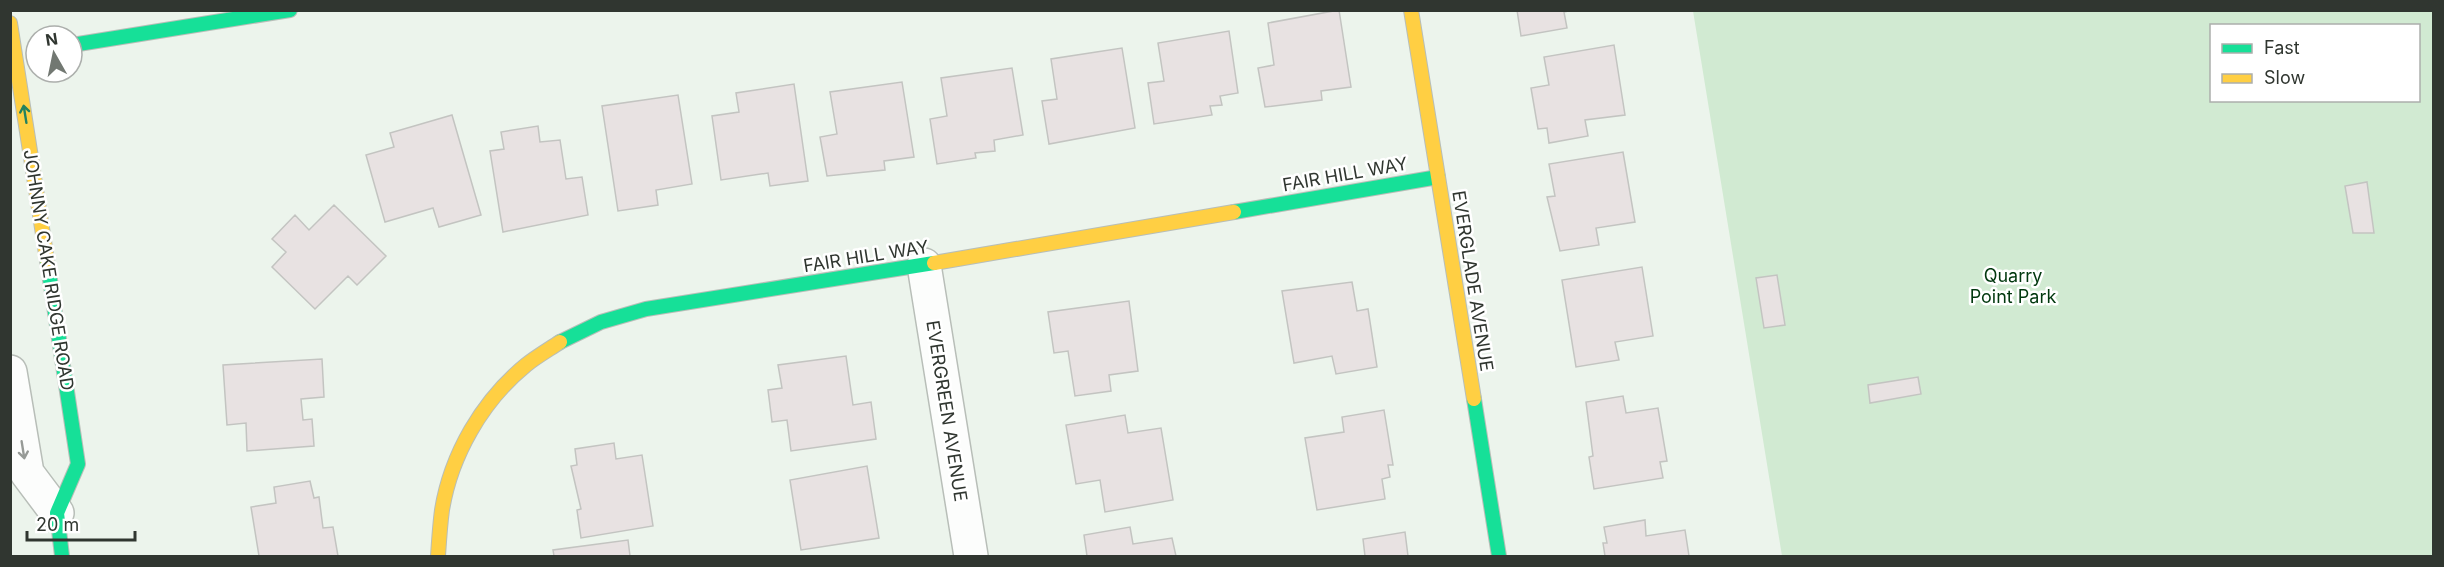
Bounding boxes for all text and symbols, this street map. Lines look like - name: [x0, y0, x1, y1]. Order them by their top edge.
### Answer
- north arrow: [24, 24, 84, 84]
- legend: [2210, 24, 2420, 102]
- text: N: [44, 28, 59, 50]
- text: Fast: [2264, 37, 2300, 58]
- text: Slow: [2264, 67, 2305, 88]
- one-way arrow: [19, 105, 30, 124]
- street label: JOHNNY CAKE RIDGE ROAD: [20, 148, 78, 392]
- street label: FAIR HILL WAY: [1281, 153, 1409, 195]
- street label: EVERGLADE AVENUE: [1448, 189, 1498, 373]
- street label: FAIR HILL WAY: [802, 236, 930, 276]
- park label: Quarry Point Park: [1970, 265, 2056, 307]
- street label: EVERGREEN AVENUE: [922, 319, 972, 503]
- one-way arrow: [18, 440, 29, 460]
- scale bar: [27, 504, 135, 542]
- text: 20 m: [36, 514, 79, 535]

